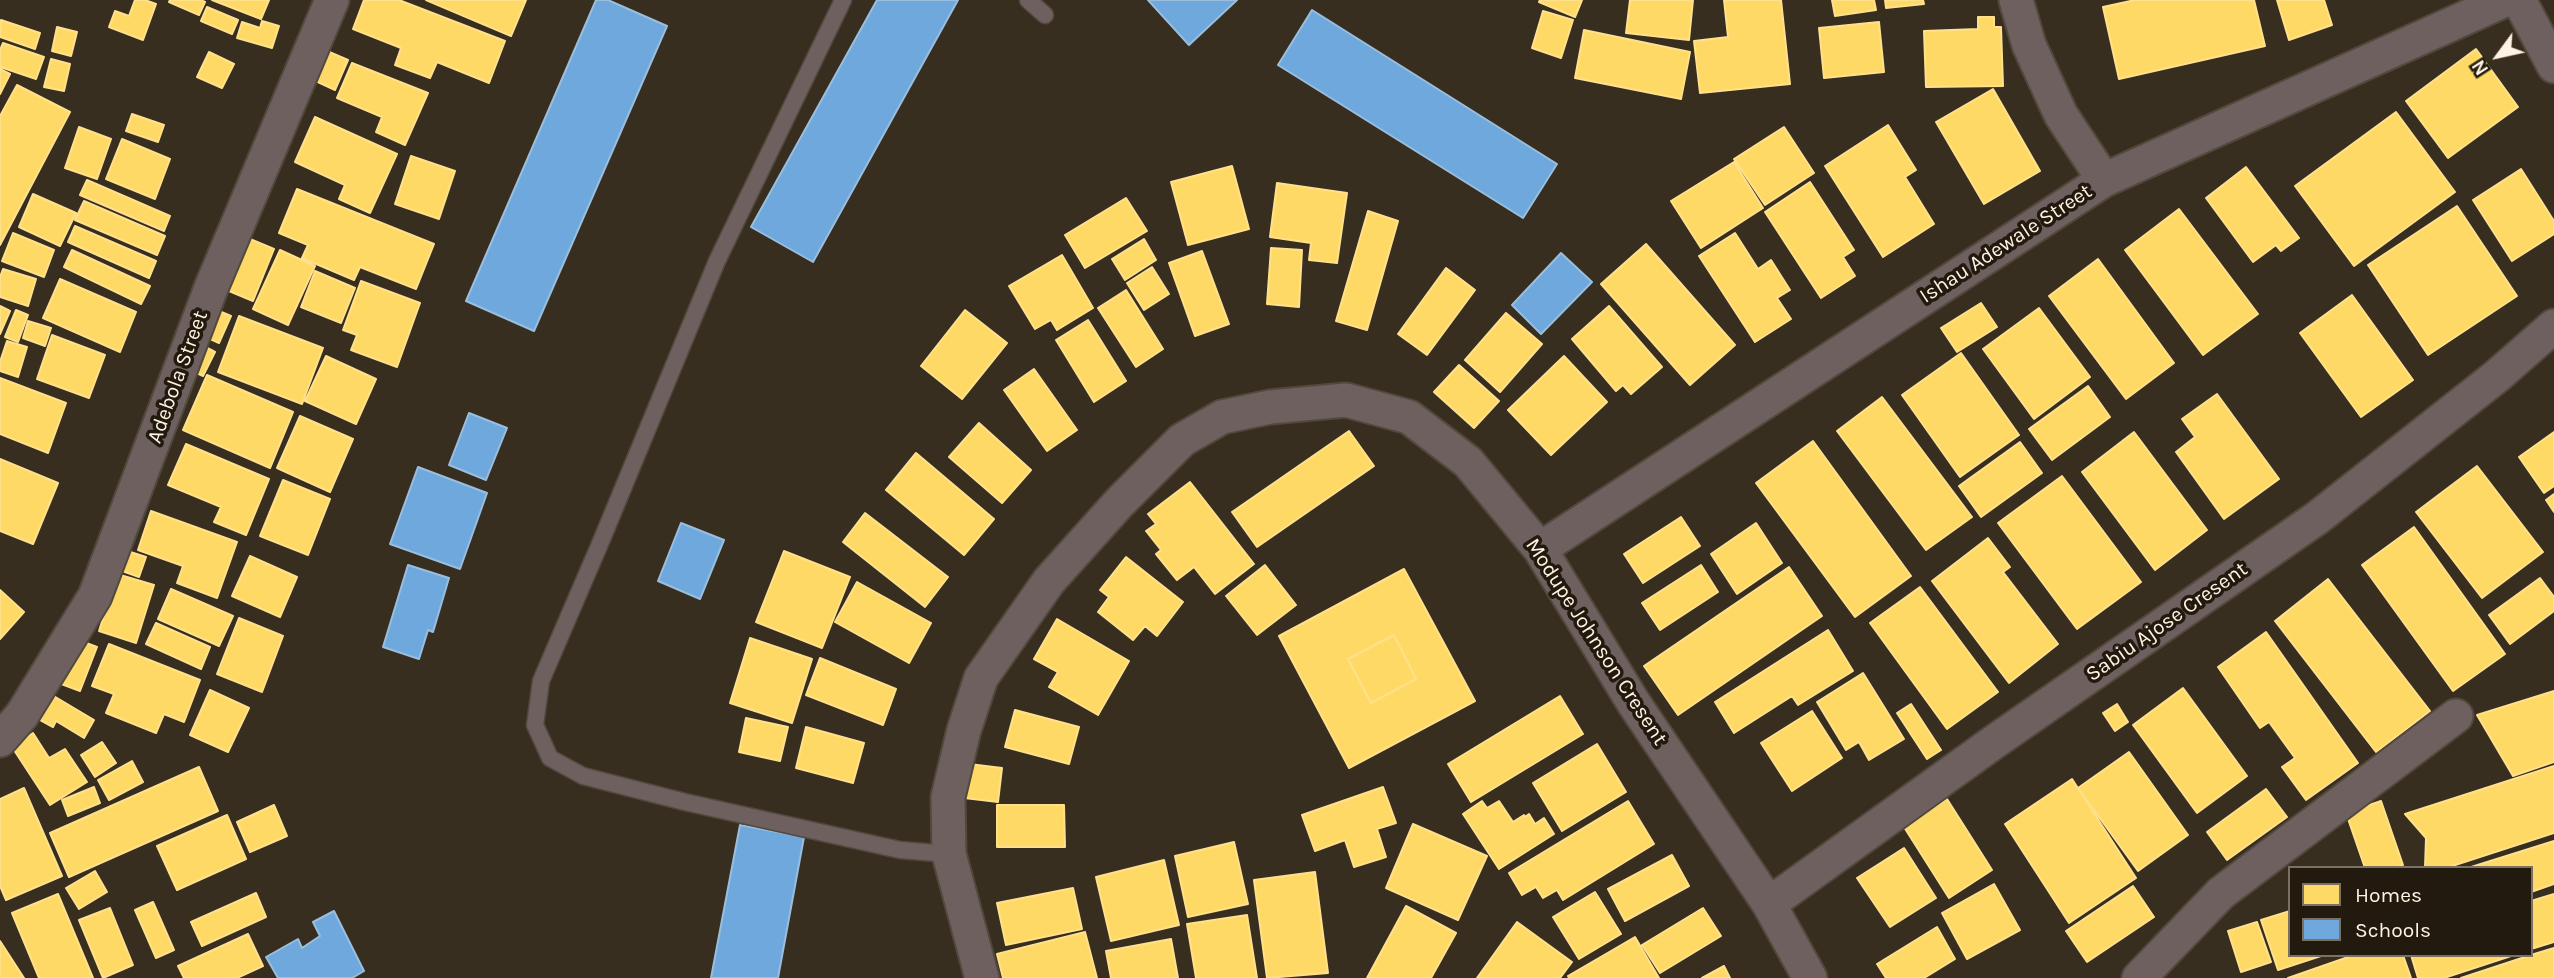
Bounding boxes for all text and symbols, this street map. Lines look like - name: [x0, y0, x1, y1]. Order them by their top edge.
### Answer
- north arrow: [2463, 21, 2533, 91]
- text: N: [2467, 56, 2493, 79]
- street label: Ishau Adewale Street: [1915, 179, 2097, 309]
- street label: Adebola Street: [142, 307, 214, 447]
- street label: Modupe Johnson Cresent: [1520, 534, 1672, 750]
- street label: Sabiu Ajose Cresent: [2081, 557, 2253, 687]
- legend: [2288, 866, 2533, 957]
- text: Homes: [2355, 883, 2422, 907]
- text: Schools: [2355, 918, 2431, 942]

